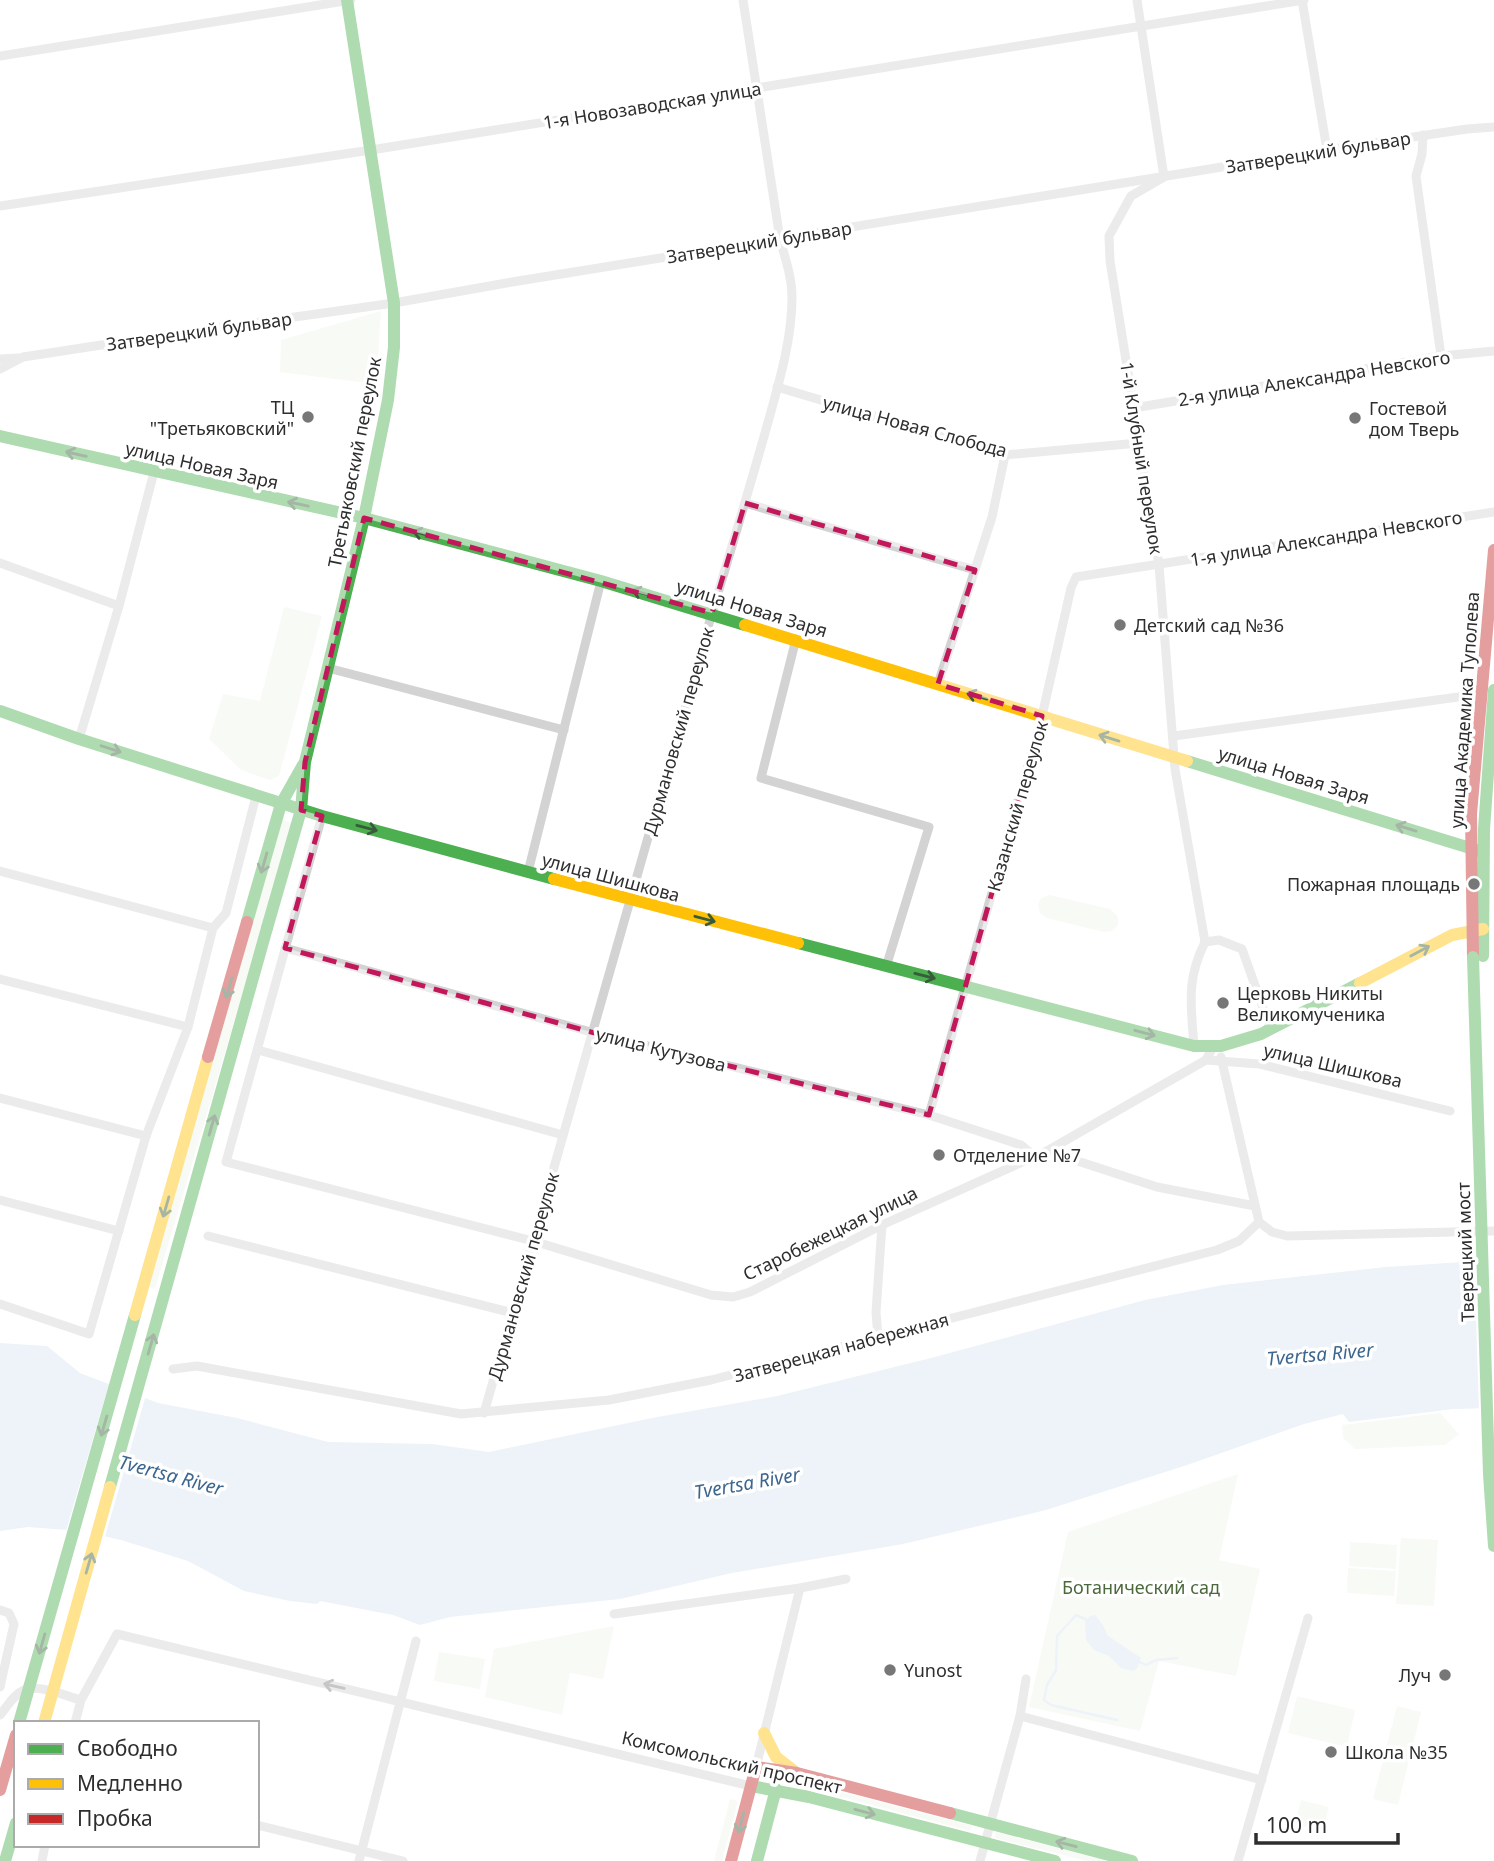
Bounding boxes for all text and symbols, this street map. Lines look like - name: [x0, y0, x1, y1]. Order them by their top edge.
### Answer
- street label: 1-я Новозаводская улица: [541, 76, 763, 134]
- street label: Затверецкий бульвар: [1224, 126, 1412, 178]
- street label: Затверецкий бульвар: [665, 216, 853, 268]
- street label: Затверецкий бульвар: [105, 306, 293, 356]
- street label: 2-я улица Александра Невского: [1176, 345, 1452, 411]
- street label: Третьяковский переулок: [322, 354, 386, 569]
- street label: 1-й Клубный переулок: [1115, 360, 1169, 556]
- street label: улица Новая Слобода: [820, 390, 1010, 462]
- place label: ТЦ "Третьяковский": [150, 395, 295, 440]
- place label: Гостевой дом Тверь: [1369, 396, 1459, 441]
- marker: ТЦ "Третьяковский": [300, 409, 316, 425]
- marker: Гостевой дом Тверь: [1347, 410, 1363, 426]
- street label: улица Новая Заря: [123, 436, 281, 494]
- one-way arrow: [65, 446, 88, 460]
- one-way arrow: [287, 496, 310, 510]
- street label: 1-я улица Александра Невского: [1188, 505, 1464, 571]
- one-way arrow: [412, 527, 434, 540]
- street label: улица Новая Заря: [674, 574, 830, 642]
- one-way arrow: [632, 585, 654, 598]
- street label: улица Академика Туполева: [1444, 591, 1484, 829]
- place label: Детский сад №36: [1134, 613, 1284, 637]
- marker: Детский сад №36: [1112, 617, 1128, 633]
- street label: Дурмановский переулок: [637, 624, 719, 838]
- one-way arrow: [966, 689, 988, 701]
- street label: Казанский переулок: [981, 717, 1053, 894]
- one-way arrow: [1099, 730, 1121, 743]
- street label: улица Новая Заря: [1216, 741, 1372, 809]
- one-way arrow: [100, 744, 122, 757]
- one-way arrow: [1396, 821, 1418, 834]
- one-way arrow: [356, 823, 378, 836]
- street label: улица Шишкова: [539, 847, 683, 907]
- one-way arrow: [257, 852, 270, 874]
- place label: Пожарная площадь: [1287, 872, 1460, 896]
- marker: Пожарная площадь: [1466, 876, 1482, 892]
- one-way arrow: [694, 914, 716, 927]
- one-way arrow: [1410, 944, 1430, 958]
- one-way arrow: [913, 970, 936, 983]
- one-way arrow: [221, 977, 234, 999]
- place label: Церковь Никиты Великомученика: [1237, 981, 1385, 1026]
- marker: Церковь Никиты Великомученика: [1215, 995, 1231, 1011]
- street label: улица Кутузова: [594, 1021, 728, 1077]
- one-way arrow: [1133, 1027, 1156, 1040]
- street label: улица Шишкова: [1261, 1037, 1405, 1093]
- one-way arrow: [206, 1114, 219, 1136]
- place label: Отделение №7: [953, 1143, 1081, 1167]
- marker: Отделение №7: [931, 1147, 947, 1163]
- street label: Дурмановский переулок: [482, 1169, 564, 1383]
- street label: Старобежецкая улица: [739, 1180, 921, 1286]
- street label: Тверецкий мост: [1451, 1181, 1479, 1322]
- one-way arrow: [159, 1196, 172, 1218]
- street label: Затверецкая набережная: [731, 1307, 951, 1387]
- one-way arrow: [145, 1333, 158, 1355]
- water label: Tvertsa River: [1266, 1336, 1376, 1372]
- one-way arrow: [97, 1414, 110, 1436]
- water label: Tvertsa River: [116, 1449, 227, 1502]
- water label: Tvertsa River: [692, 1461, 803, 1505]
- one-way arrow: [83, 1552, 96, 1574]
- park label: Ботанический сад: [1062, 1575, 1220, 1599]
- one-way arrow: [34, 1633, 47, 1655]
- place label: Yunost: [904, 1658, 962, 1682]
- marker: Yunost: [882, 1662, 898, 1678]
- place label: Луч: [1399, 1663, 1431, 1687]
- marker: Луч: [1437, 1667, 1453, 1683]
- one-way arrow: [323, 1679, 346, 1692]
- legend: [14, 1721, 259, 1847]
- street label: Комсомольский проспект: [620, 1725, 845, 1799]
- text: Свободно: [77, 1734, 178, 1762]
- place label: Школа №35: [1345, 1740, 1448, 1764]
- marker: Школа №35: [1323, 1744, 1339, 1760]
- text: Медленно: [77, 1769, 183, 1797]
- scale bar: [1256, 1801, 1398, 1845]
- text: Пробка: [77, 1804, 153, 1832]
- one-way arrow: [854, 1806, 876, 1819]
- text: 100 m: [1266, 1811, 1327, 1839]
- one-way arrow: [734, 1812, 747, 1834]
- one-way arrow: [1055, 1836, 1077, 1849]

